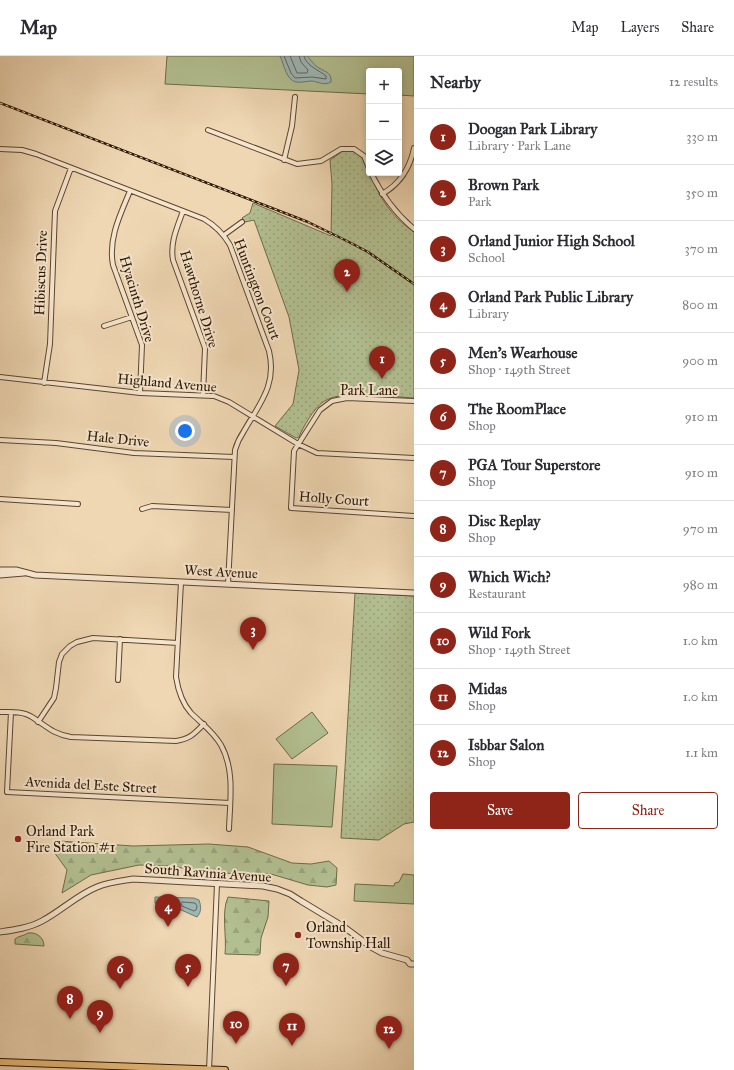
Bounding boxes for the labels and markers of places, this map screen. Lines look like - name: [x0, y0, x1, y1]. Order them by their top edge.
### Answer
- pin: 2: [334, 259, 360, 292]
- pin: 1: [369, 346, 395, 379]
- pin: 3: [240, 617, 266, 650]
- place label: Orland Park Fire Station #1: [26, 823, 116, 856]
- marker: Orland Park Fire Station #1: [13, 834, 23, 844]
- pin: 4: [155, 894, 181, 927]
- place label: Orland Township Hall: [306, 919, 391, 952]
- marker: Orland Township Hall: [293, 930, 303, 940]
- pin: 7: [273, 953, 299, 986]
- pin: 5: [175, 954, 201, 987]
- pin: 6: [107, 956, 133, 989]
- pin: 8: [57, 986, 83, 1019]
- pin: 9: [87, 1000, 113, 1033]
- pin: 10: [223, 1011, 249, 1044]
- pin: 11: [279, 1013, 305, 1046]
- pin: 12: [376, 1016, 402, 1049]

